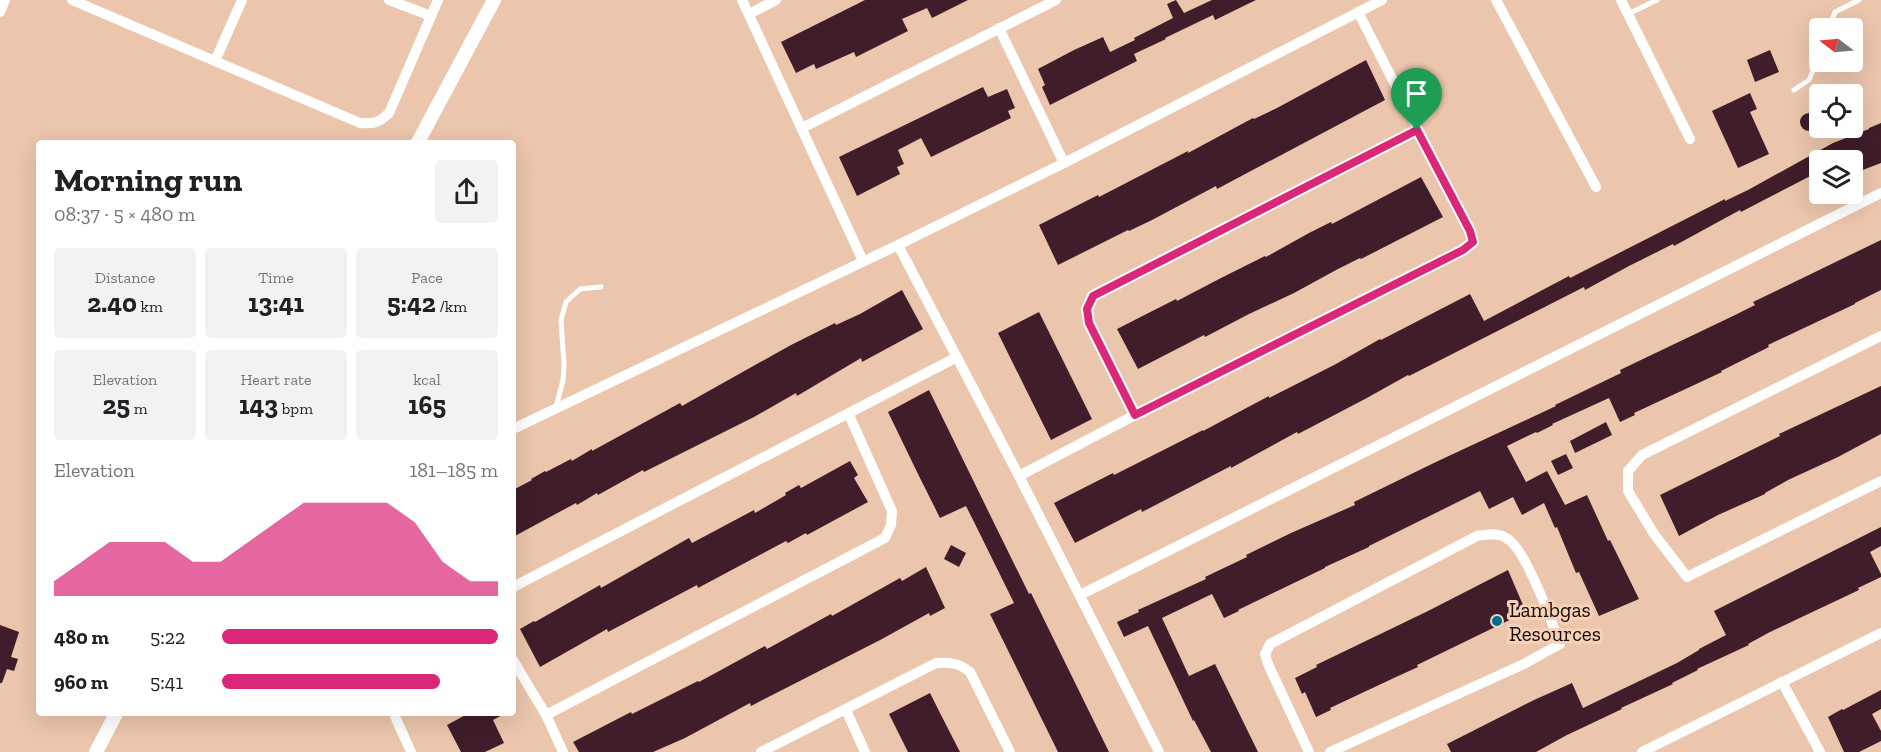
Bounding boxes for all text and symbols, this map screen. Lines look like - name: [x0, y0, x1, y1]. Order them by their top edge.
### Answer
- north arrow: [1809, 18, 1863, 72]
- map controls: [1809, 18, 1863, 204]
- pin: [1391, 68, 1442, 130]
- icon: arrive: [1400, 77, 1433, 110]
- button: locate: [1809, 84, 1863, 138]
- button: layers: [1809, 150, 1863, 204]
- text: Morning run: [54, 160, 242, 199]
- button: share: [435, 160, 498, 223]
- text: 08:37 · 5 × 480 m: [54, 202, 195, 226]
- text: Distance: [95, 268, 155, 287]
- text: Time: [258, 268, 294, 287]
- text: Pace: [411, 268, 443, 287]
- text: 2.40: [87, 287, 137, 319]
- text: 13:41: [248, 287, 304, 319]
- text: 5:42: [387, 287, 436, 319]
- text: km: [137, 297, 163, 316]
- text: /km: [436, 297, 467, 316]
- text: Elevation: [93, 370, 157, 389]
- text: Heart rate: [240, 370, 312, 389]
- text: kcal: [413, 370, 441, 389]
- text: 25: [103, 389, 130, 421]
- text: 143: [239, 389, 278, 421]
- text: 165: [408, 389, 446, 421]
- text: m: [130, 399, 148, 418]
- text: bpm: [278, 399, 313, 418]
- text: Elevation: [54, 458, 135, 482]
- text: 181–185 m: [409, 458, 498, 482]
- place label: Lambgas Resources: [1509, 597, 1601, 646]
- marker: Lambgas Resources: [1490, 614, 1504, 628]
- text: 480 m: [54, 625, 109, 649]
- text: 5:22: [150, 625, 185, 649]
- text: 960 m: [54, 670, 108, 694]
- text: 5:41: [150, 670, 183, 694]

